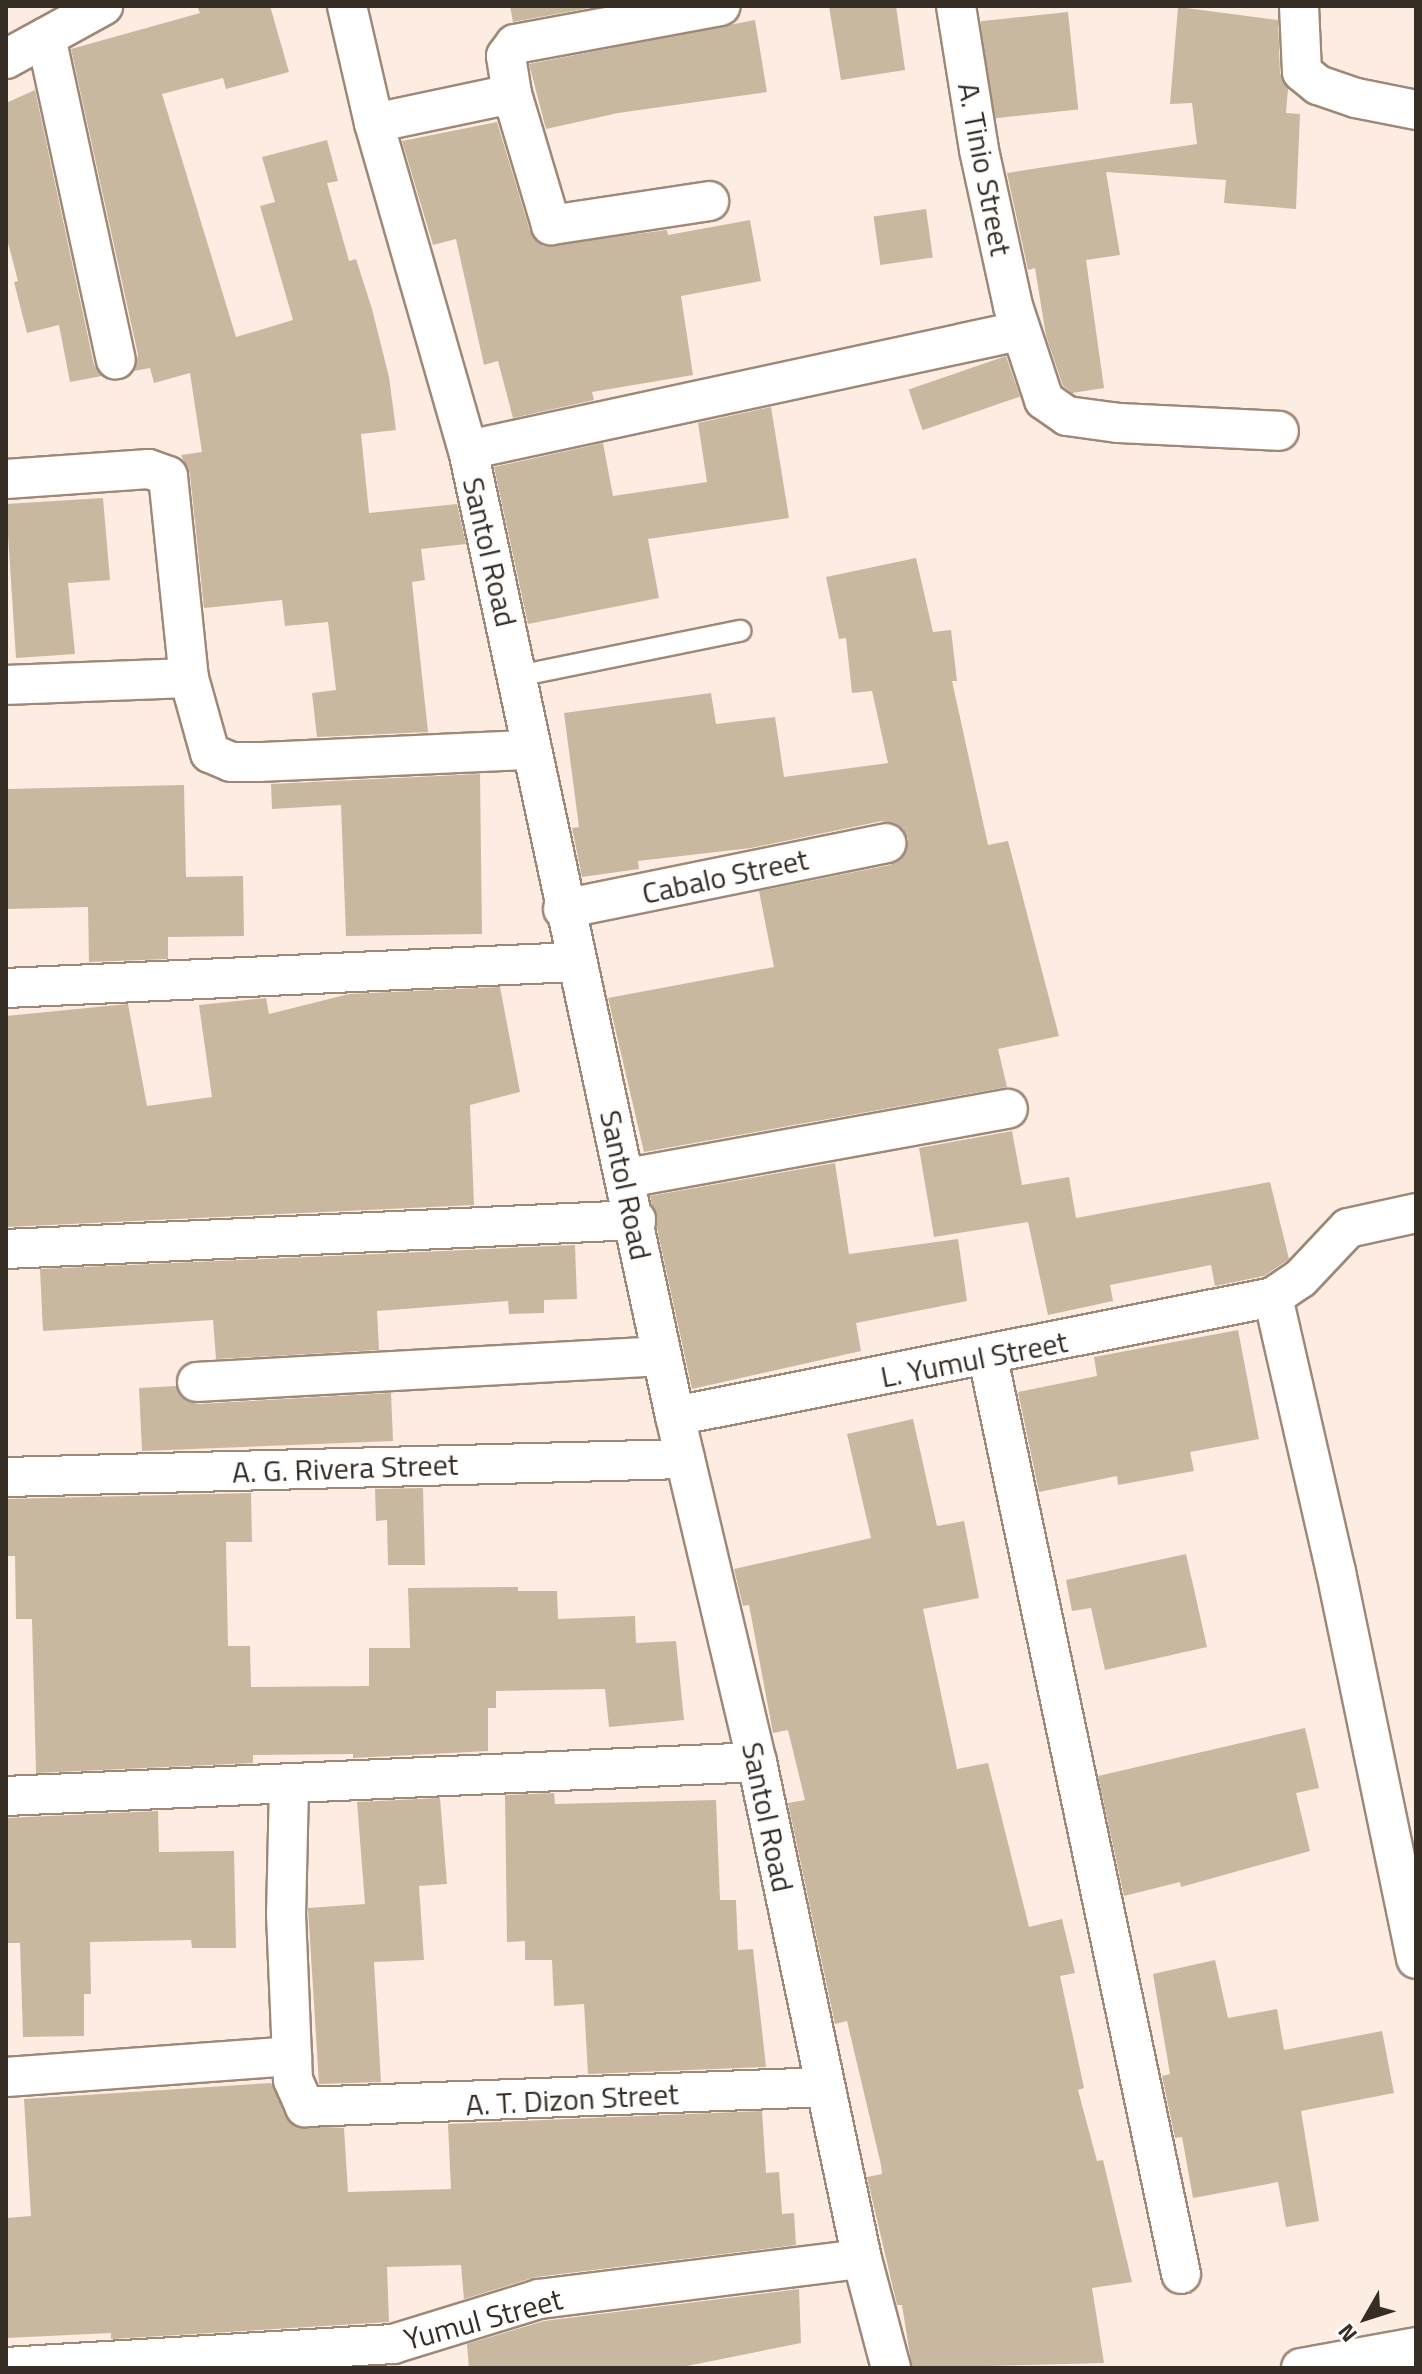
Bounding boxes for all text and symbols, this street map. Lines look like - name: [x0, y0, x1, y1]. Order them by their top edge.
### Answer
- street label: A. Tinio Street: [951, 79, 1019, 259]
- street label: Santol Road: [455, 474, 525, 630]
- street label: Cabalo Street: [639, 841, 811, 911]
- street label: Santol Road: [593, 1107, 659, 1263]
- street label: L. Yumul Street: [877, 1323, 1071, 1395]
- street label: A. G. Rivera Street: [231, 1446, 459, 1490]
- street label: Santol Road: [735, 1739, 801, 1895]
- street label: A. T. Dizon Street: [465, 2075, 679, 2123]
- north arrow: [1326, 2278, 1406, 2358]
- street label: Yumul Street: [400, 2281, 566, 2357]
- text: N: [1329, 2316, 1365, 2350]

